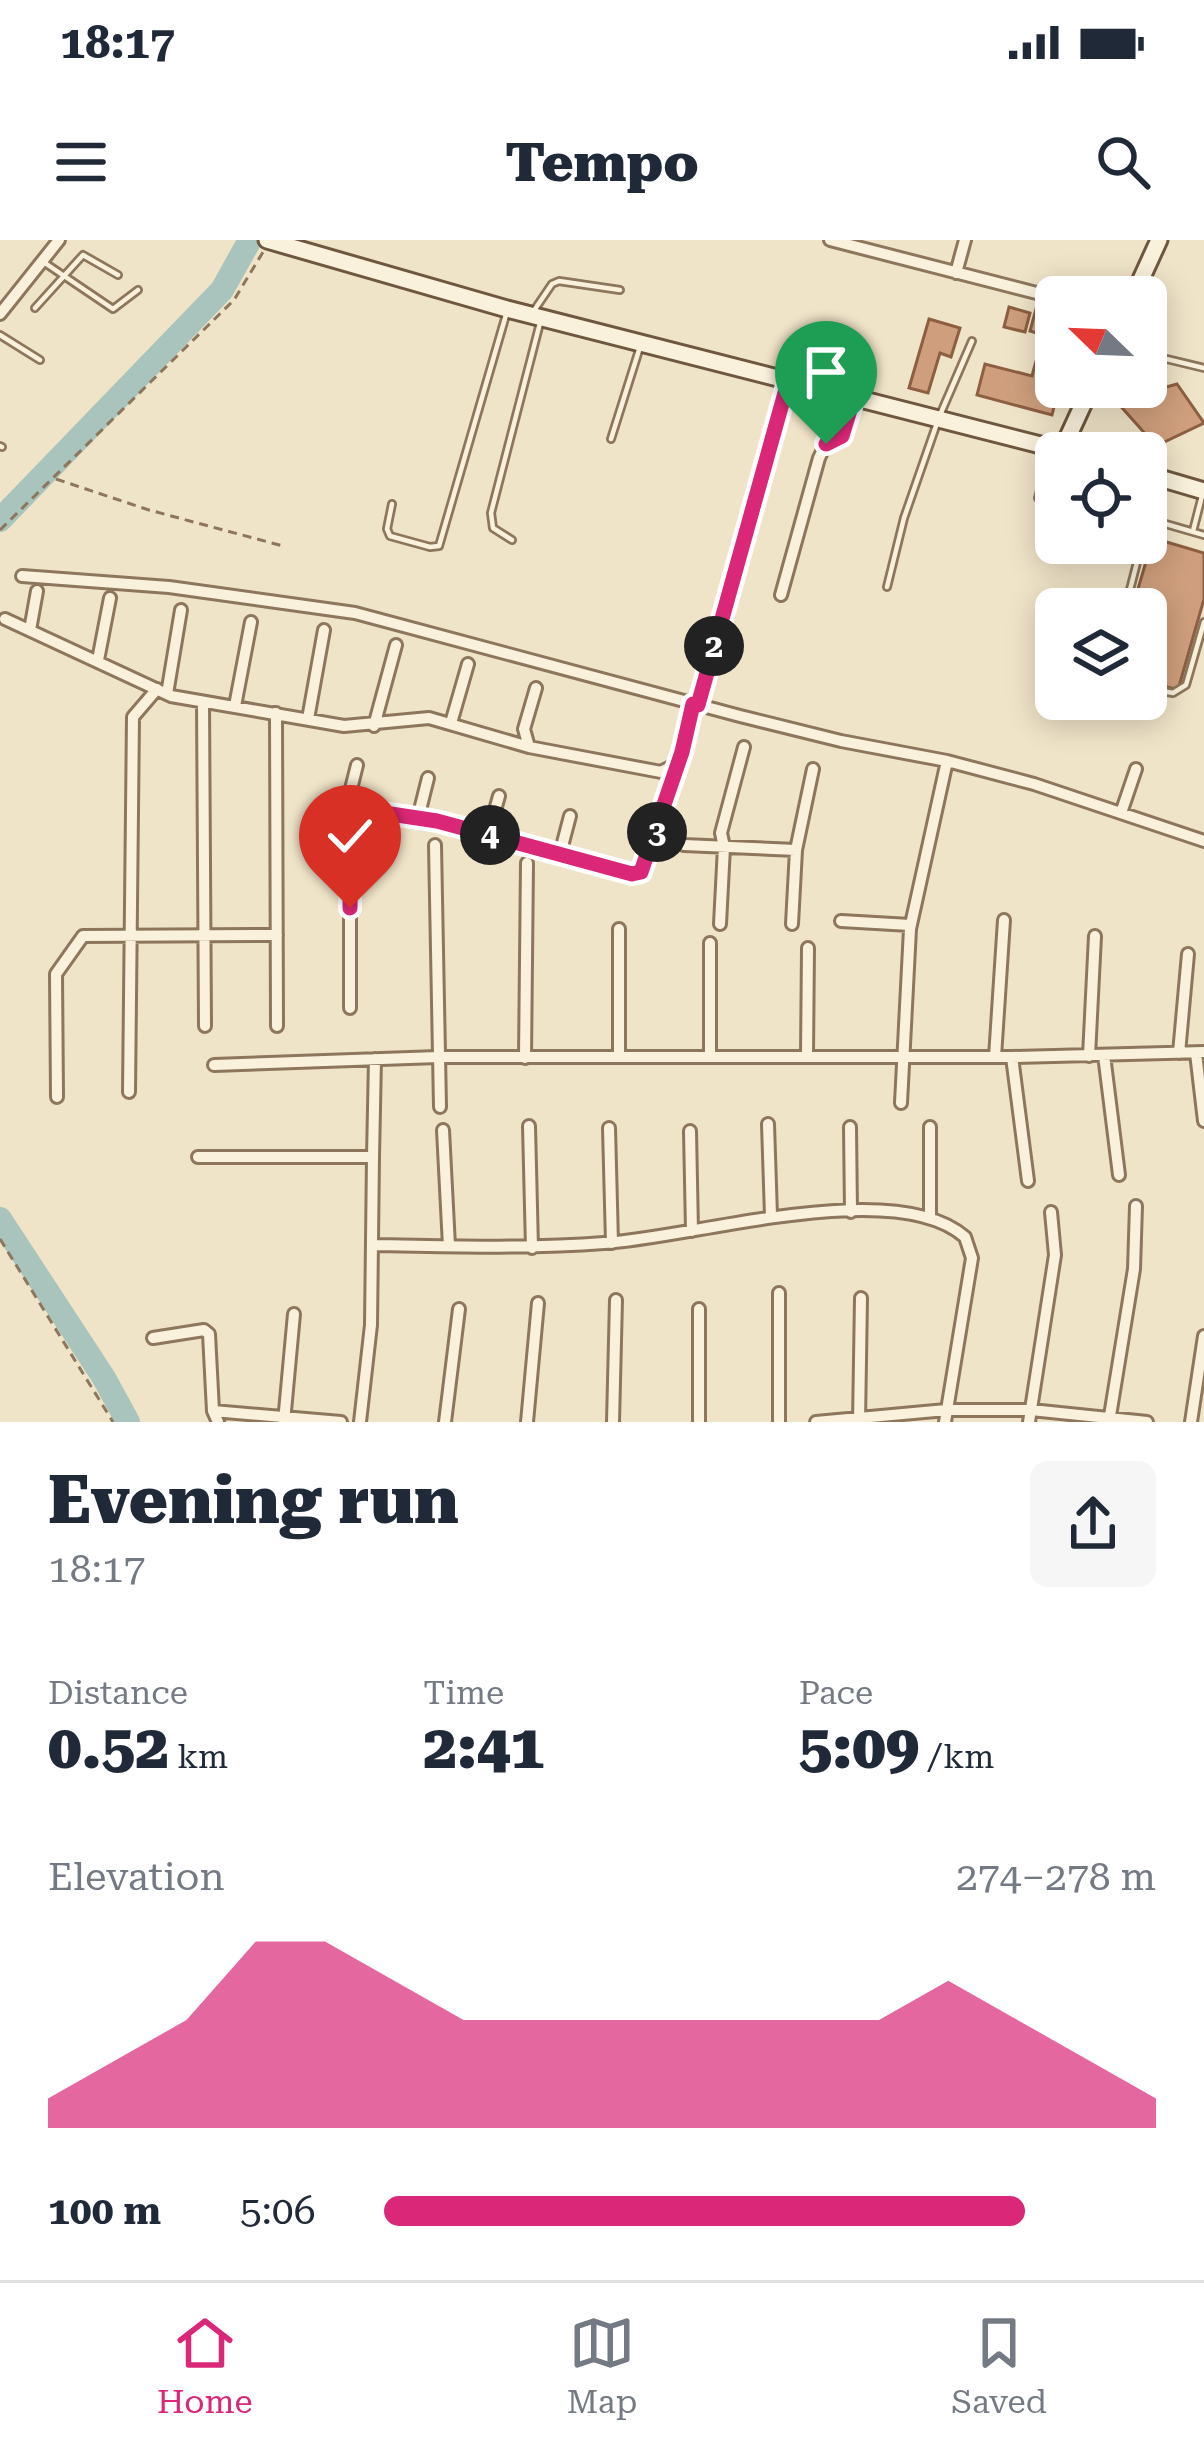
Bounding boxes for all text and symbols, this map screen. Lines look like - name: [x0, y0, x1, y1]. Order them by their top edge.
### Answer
- text: 18:17: [60, 16, 175, 69]
- icon: menu: [48, 129, 114, 195]
- icon: search: [1090, 129, 1156, 195]
- text: Tempo: [505, 131, 699, 194]
- north arrow: [1035, 276, 1167, 408]
- map controls: [1035, 276, 1167, 720]
- pin: [775, 321, 877, 444]
- icon: arrive: [793, 339, 859, 405]
- button: locate: [1035, 432, 1167, 564]
- button: layers: [1035, 588, 1167, 720]
- pin: 2: [684, 616, 744, 676]
- text: 2: [705, 626, 723, 665]
- pin: [299, 785, 401, 908]
- pin: 3: [627, 802, 687, 862]
- icon: check: [317, 803, 383, 869]
- pin: 4: [460, 805, 520, 865]
- text: 3: [648, 812, 666, 851]
- text: 4: [481, 815, 499, 854]
- button: share: [1030, 1461, 1156, 1587]
- text: Evening run: [48, 1462, 459, 1539]
- text: 18:17: [48, 1546, 145, 1592]
- text: Distance: [48, 1673, 188, 1712]
- text: Time: [423, 1673, 504, 1712]
- text: Pace: [799, 1673, 873, 1712]
- text: 0.52: [48, 1712, 169, 1783]
- text: 2:41: [423, 1712, 544, 1783]
- text: 5:09: [799, 1712, 919, 1783]
- text: km: [169, 1737, 228, 1776]
- text: /km: [919, 1737, 994, 1776]
- text: Elevation: [48, 1854, 225, 1900]
- text: 274–278 m: [956, 1854, 1156, 1900]
- text: 100 m: [48, 2188, 161, 2234]
- text: 5:06: [240, 2188, 316, 2234]
- tab: Home: [157, 2310, 253, 2421]
- tab: Map: [567, 2310, 637, 2421]
- tab: Saved: [951, 2310, 1047, 2421]

